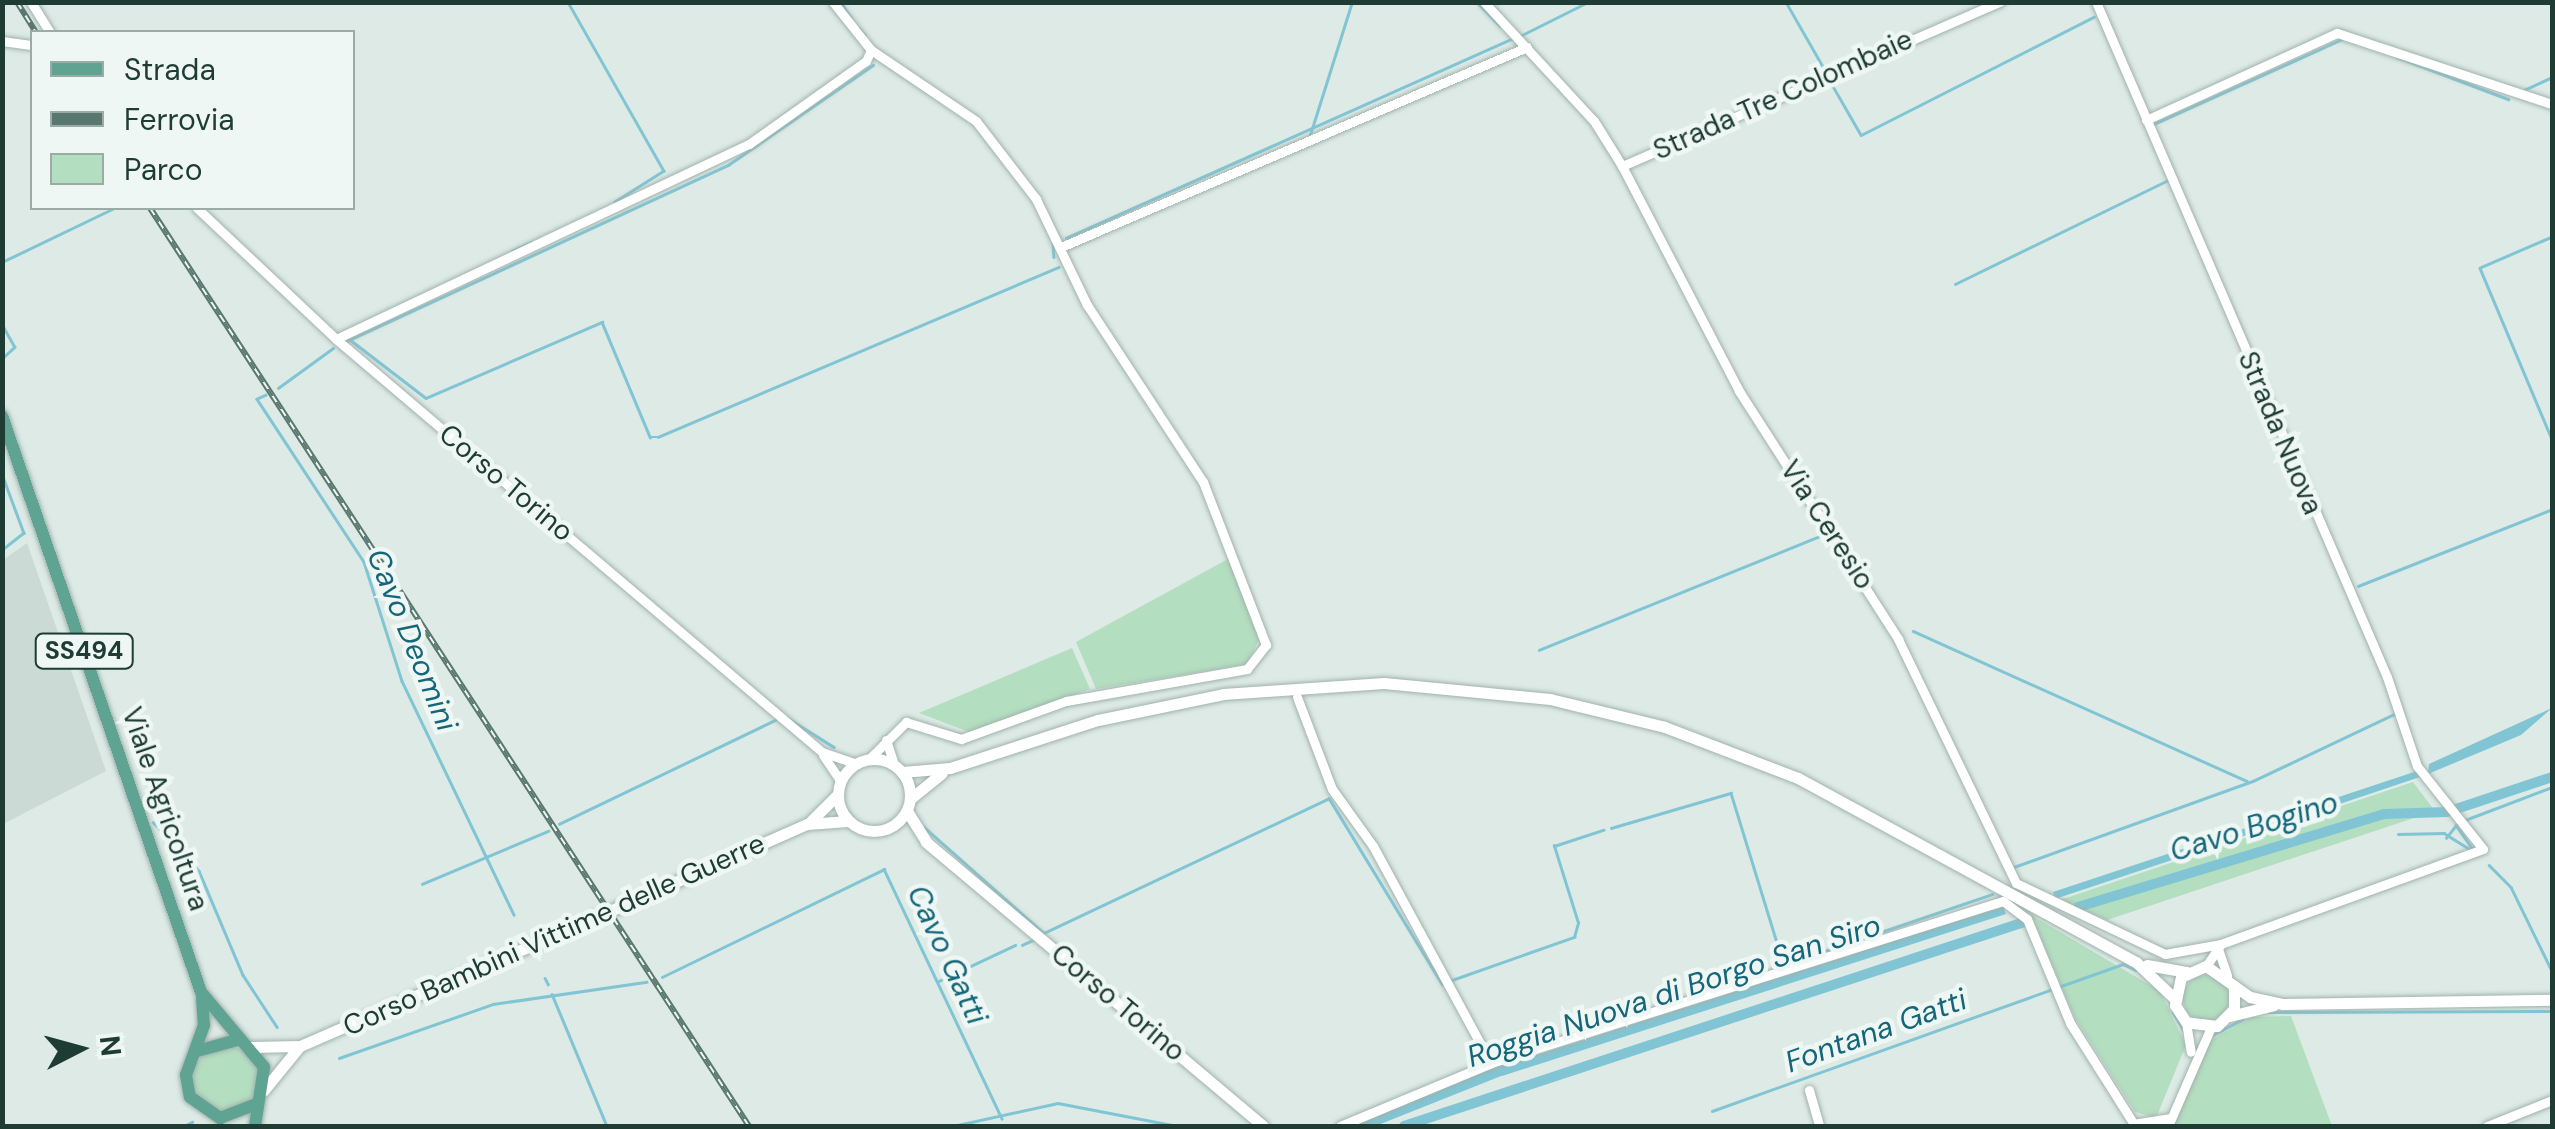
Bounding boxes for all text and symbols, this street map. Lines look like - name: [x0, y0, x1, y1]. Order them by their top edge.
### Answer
- street label: Strada Tre Colombaie: [1648, 23, 1918, 167]
- legend: [30, 30, 355, 210]
- text: Strada: [124, 50, 216, 89]
- text: Ferrovia: [124, 100, 234, 139]
- text: Parco: [124, 150, 203, 189]
- street label: Strada Nuova: [2231, 347, 2329, 519]
- street label: Corso Torino: [432, 417, 580, 549]
- street label: Via Ceresio: [1773, 454, 1881, 596]
- water label: Cavo Deomini: [359, 544, 465, 736]
- road number: SS494: [34, 631, 134, 671]
- street label: Viale Agricoltura: [114, 703, 216, 915]
- water label: Cavo Bogino: [2166, 784, 2342, 870]
- street label: Corso Bambini Vittime delle Guerre: [338, 827, 770, 1043]
- water label: Cavo Gatti: [899, 880, 995, 1030]
- water label: Roggia Nuova di Borgo San Siro: [1463, 907, 1885, 1075]
- street label: Corso Torino: [1044, 937, 1192, 1069]
- water label: Fontana Gatti: [1780, 982, 1972, 1080]
- north arrow: [30, 999, 130, 1099]
- text: N: [91, 1034, 130, 1058]

